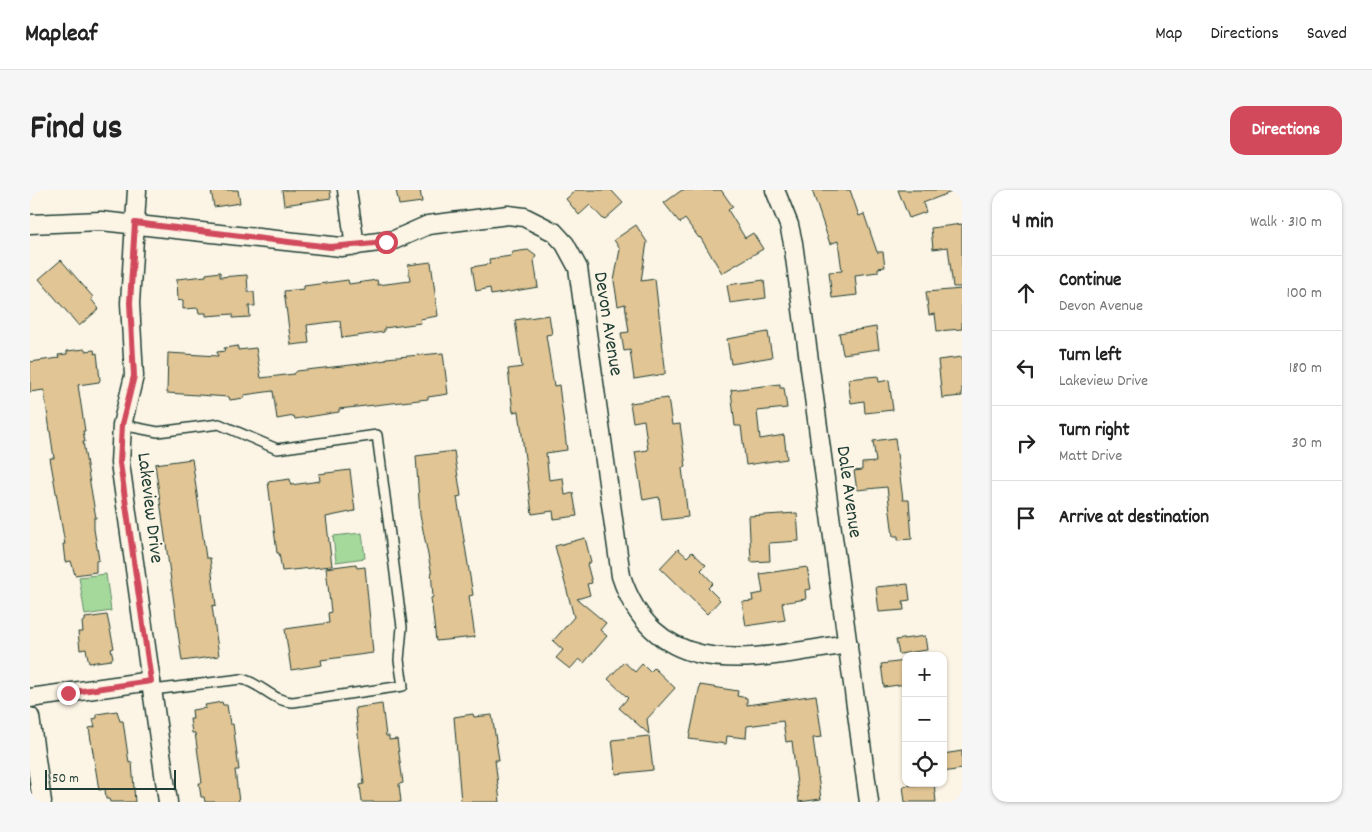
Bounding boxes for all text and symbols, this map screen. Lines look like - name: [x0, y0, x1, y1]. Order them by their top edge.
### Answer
- text: Mapleaf: [25, 18, 97, 52]
- text: Map: [1155, 22, 1182, 47]
- text: Directions: [1210, 22, 1279, 47]
- text: Saved: [1307, 22, 1347, 47]
- text: Find us: [30, 105, 122, 155]
- button: Directions: [1230, 106, 1342, 155]
- text: 4 min: [1012, 208, 1054, 238]
- text: Walk · 310 m: [1250, 211, 1322, 234]
- route start: [375, 231, 398, 254]
- text: Continue: [1059, 268, 1121, 295]
- street label: Devon Avenue: [585, 270, 629, 378]
- icon: ahead: [1012, 279, 1040, 307]
- text: 100 m: [1286, 282, 1322, 305]
- text: Devon Avenue: [1059, 295, 1143, 318]
- text: Turn left: [1059, 343, 1122, 370]
- icon: left: [1012, 354, 1040, 382]
- text: 180 m: [1289, 357, 1322, 380]
- text: Lakeview Drive: [1059, 370, 1148, 393]
- text: Turn right: [1059, 418, 1130, 445]
- icon: right: [1012, 429, 1040, 457]
- text: 30 m: [1292, 432, 1322, 455]
- street label: Dale Avenue: [828, 444, 868, 540]
- text: Matt Drive: [1059, 445, 1122, 468]
- street label: Lakeview Drive: [128, 451, 170, 565]
- icon: arrive: [1012, 504, 1040, 532]
- text: Arrive at destination: [1059, 505, 1209, 532]
- map controls: [902, 652, 947, 787]
- button: +: [902, 652, 947, 697]
- route end: [57, 682, 80, 705]
- button: −: [902, 697, 947, 742]
- button: locate: [902, 742, 947, 787]
- scale bar: [45, 767, 176, 790]
- text: 50 m: [52, 769, 79, 789]

